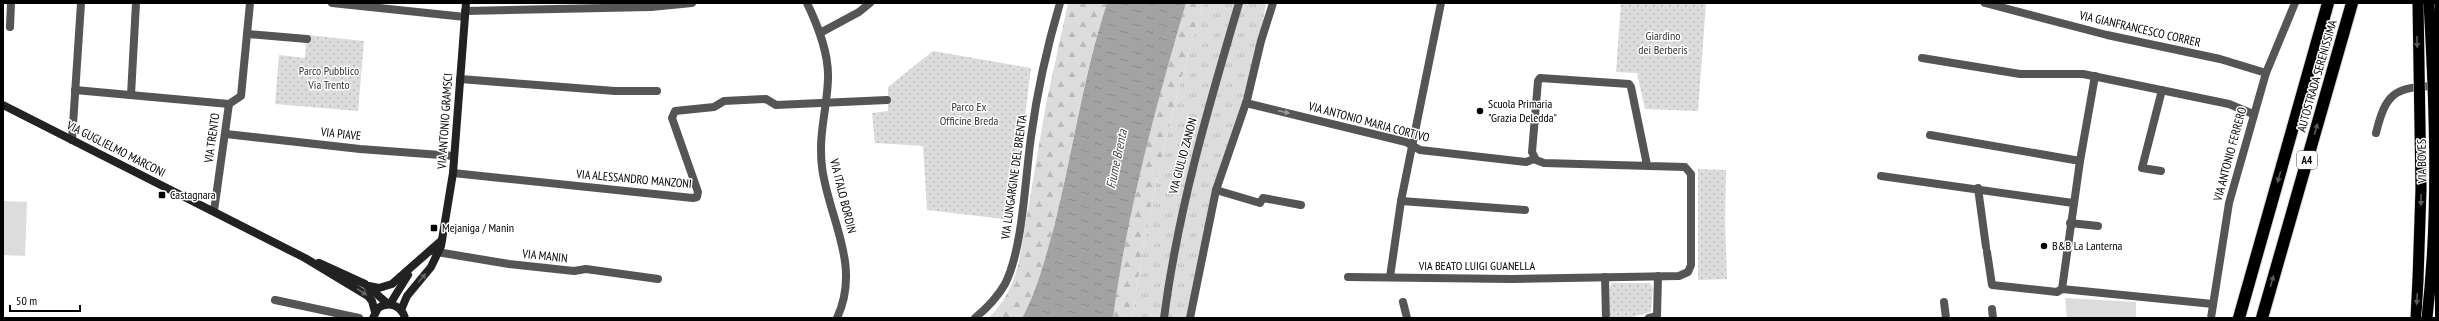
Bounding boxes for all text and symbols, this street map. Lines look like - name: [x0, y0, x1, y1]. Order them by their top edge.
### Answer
- street label: VIA GIANFRANCESCO CORRER: [2077, 7, 2202, 50]
- street label: AUTOSTRADA SERENISSIMA: [2293, 18, 2340, 134]
- park label: Giardino dei Berberis: [1638, 28, 1688, 57]
- one-way arrow: [2414, 36, 2420, 49]
- park label: Parco Pubblico Via Trento: [299, 63, 359, 92]
- street label: VIA ANTONIO GRAMSCI: [434, 73, 455, 170]
- place label: Scuola Primaria "Grazia Deledda": [1488, 96, 1557, 125]
- street label: VIA ANTONIO MARIA CORTIVO: [1306, 98, 1432, 145]
- park label: Parco Ex Officine Breda: [940, 99, 998, 128]
- street label: VIA ANTONIO FERRERO: [2210, 105, 2249, 203]
- marker: Scuola Primaria "Grazia Deledda": [1475, 106, 1485, 116]
- one-way arrow: [1278, 109, 1290, 115]
- street label: VIA TRENTO: [200, 112, 222, 165]
- street label: VIA LUNGARGINE DEL BRENTA: [997, 113, 1030, 241]
- street label: VIA GIULIO ZANON: [1165, 116, 1200, 197]
- street label: VIA GUGLIELMO MARCONI: [63, 117, 168, 180]
- one-way arrow: [2313, 122, 2319, 134]
- street label: VIA PIAVE: [319, 124, 362, 143]
- water label: Fiume Brenta: [1102, 127, 1131, 190]
- street label: VIA BOVES: [2414, 139, 2429, 184]
- road number: A4: [2297, 151, 2317, 169]
- street label: VIA ITALO BORDIN: [827, 156, 860, 235]
- street label: VIA ALESSANDRO MANZONI: [575, 166, 692, 191]
- one-way arrow: [2276, 171, 2282, 183]
- place label: Castagnara: [170, 187, 216, 202]
- marker: Castagnara: [157, 190, 167, 200]
- one-way arrow: [2418, 194, 2424, 207]
- place label: Mejaniga / Manin: [442, 220, 514, 235]
- marker: Mejaniga / Manin: [429, 223, 439, 233]
- place label: B&B La Lanterna: [2052, 238, 2122, 253]
- marker: B&B La Lanterna: [2039, 241, 2049, 251]
- street label: VIA MANIN: [521, 246, 568, 265]
- street label: VIA BEATO LUIGI GUANELLA: [1418, 258, 1536, 273]
- one-way arrow: [418, 272, 427, 283]
- one-way arrow: [2270, 274, 2276, 287]
- scale bar: [10, 287, 80, 313]
- one-way arrow: [357, 288, 367, 296]
- text: 50 m: [16, 293, 37, 308]
- one-way arrow: [2414, 293, 2420, 306]

